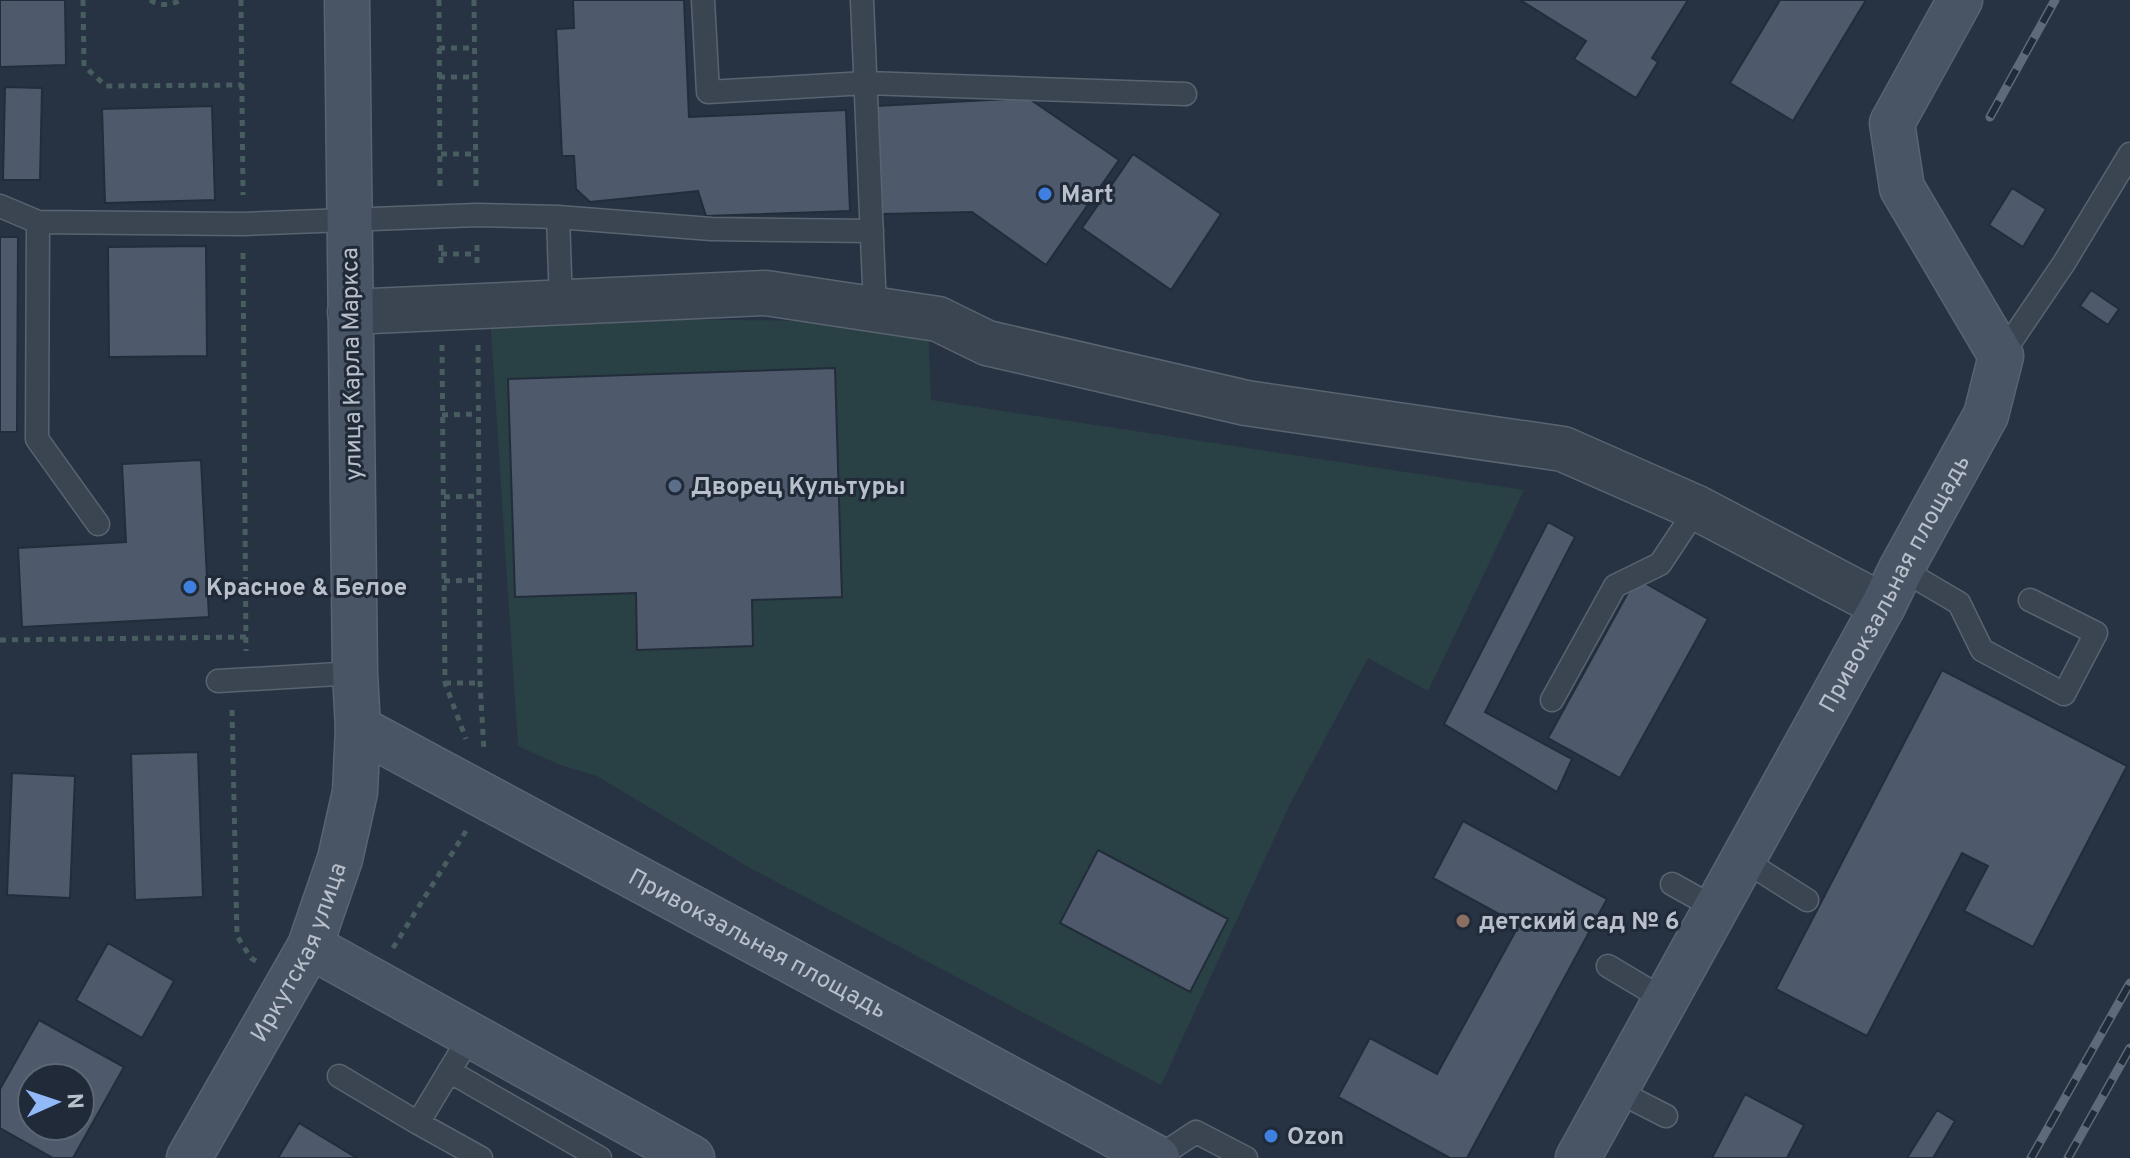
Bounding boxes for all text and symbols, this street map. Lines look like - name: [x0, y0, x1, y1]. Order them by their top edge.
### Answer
- place label: Mart: [1061, 181, 1114, 211]
- marker: Mart: [1036, 185, 1054, 203]
- street label: улица Карла Маркса: [336, 247, 370, 481]
- street label: Привокзальная площадь: [1814, 450, 1978, 718]
- place label: Дворец Культуры: [691, 473, 906, 503]
- marker: Дворец Культуры: [666, 477, 684, 495]
- place label: Красное & Белое: [206, 574, 407, 604]
- marker: Красное & Белое: [181, 578, 199, 596]
- street label: Иркутская улица: [245, 859, 355, 1048]
- street label: Привокзальная площадь: [623, 863, 891, 1027]
- place label: детский сад № 6: [1479, 908, 1679, 938]
- marker: детский сад № 6: [1454, 912, 1472, 930]
- north arrow: [16, 1062, 96, 1142]
- text: N: [60, 1092, 87, 1110]
- place label: Ozon: [1287, 1123, 1344, 1153]
- marker: Ozon: [1262, 1127, 1280, 1145]

